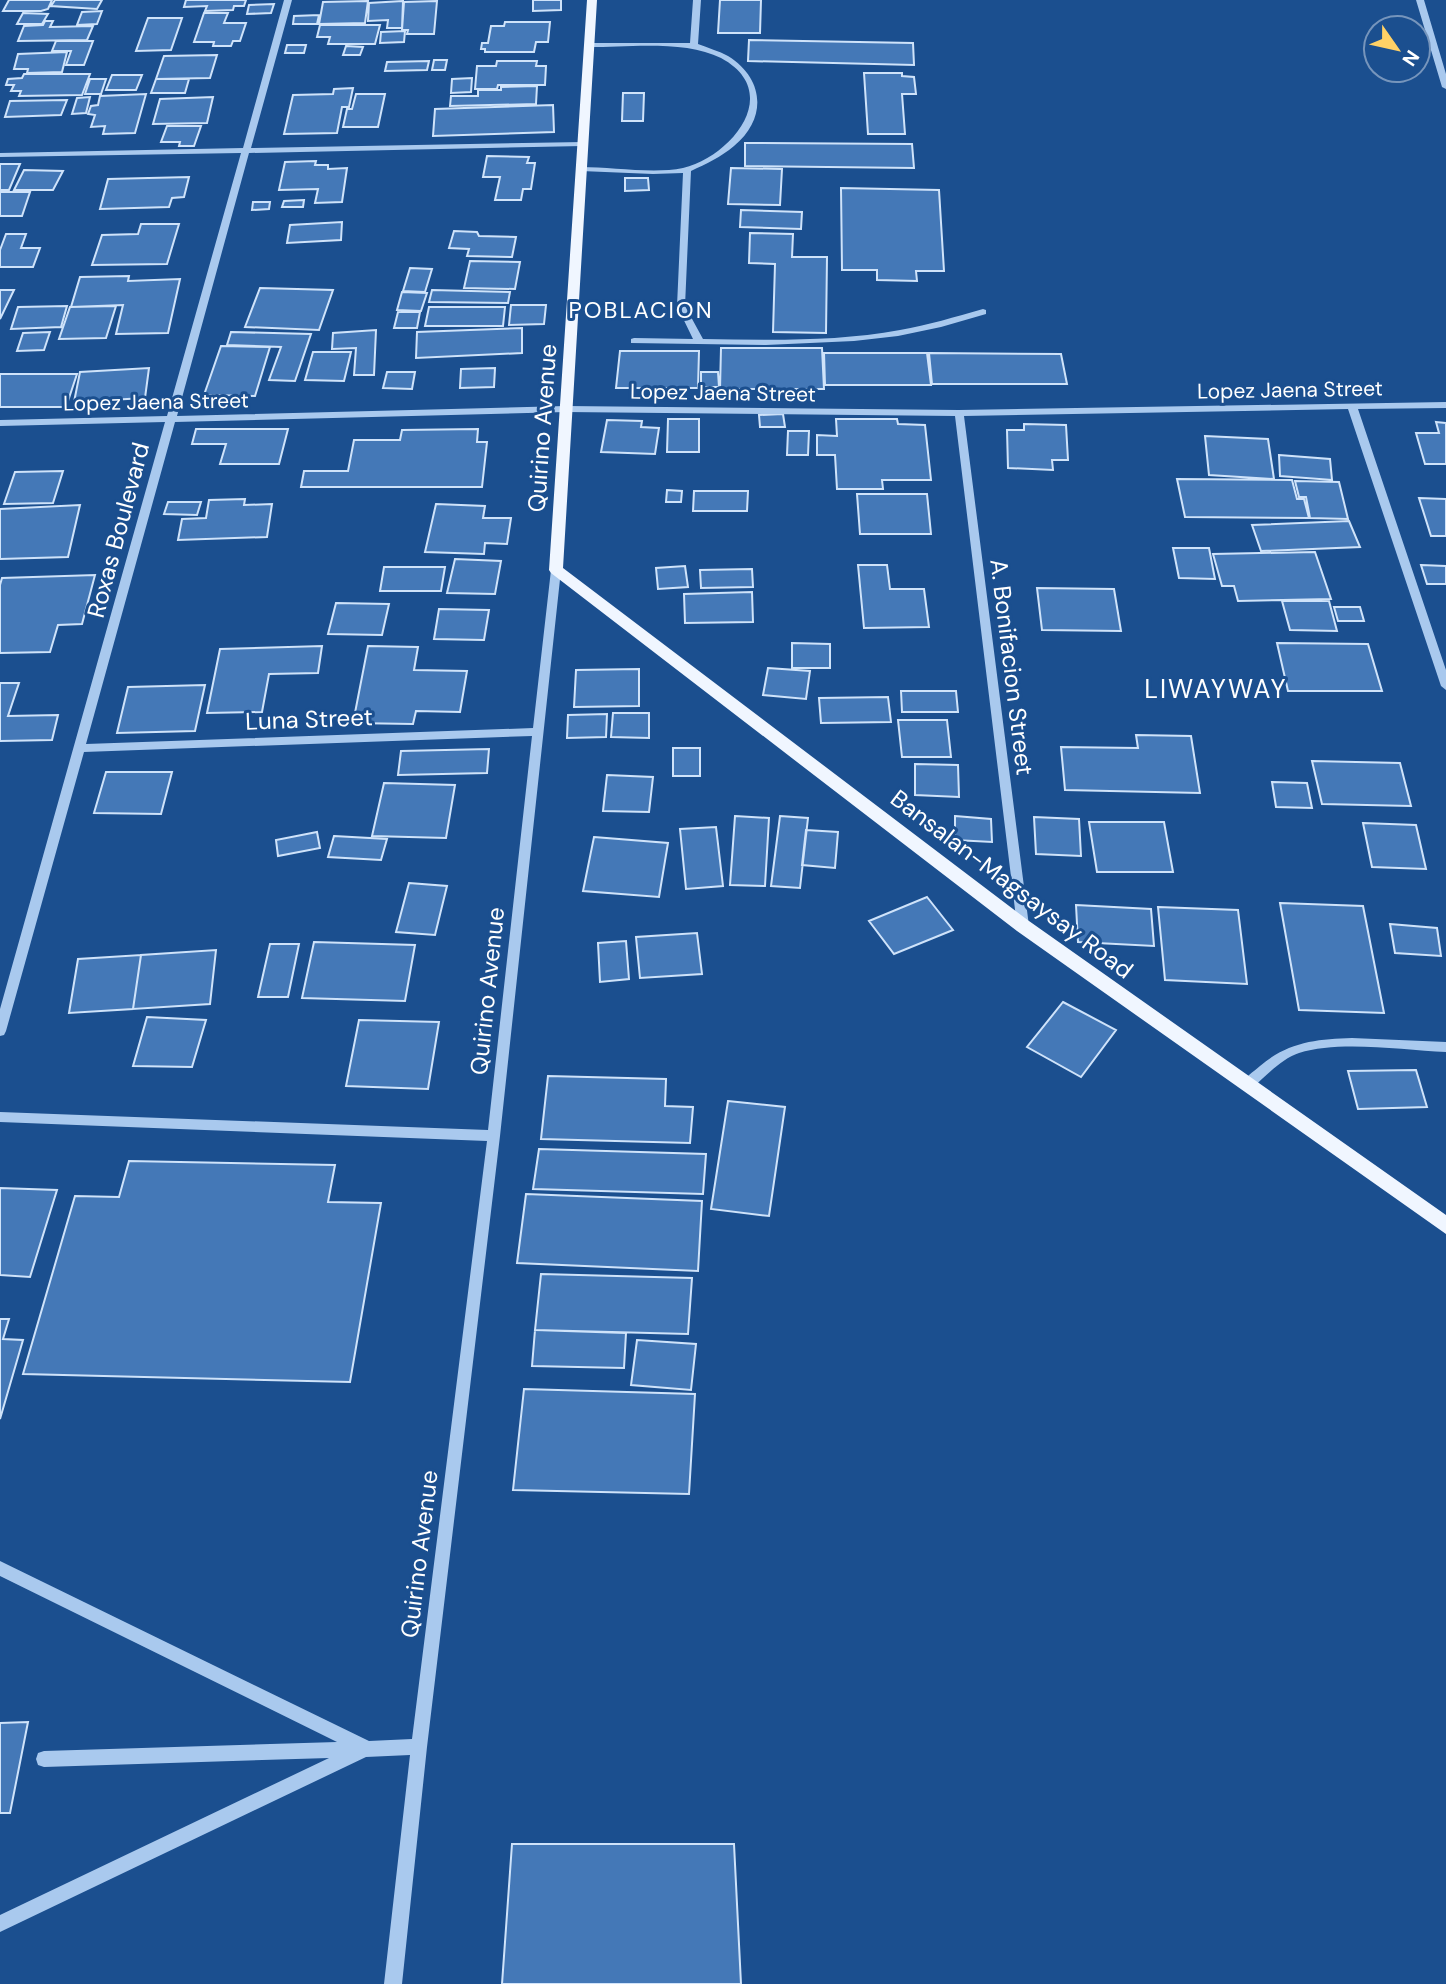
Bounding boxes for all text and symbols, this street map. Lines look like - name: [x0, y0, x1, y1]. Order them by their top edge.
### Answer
- north arrow: [1362, 14, 1432, 84]
- text: N: [1396, 45, 1425, 71]
- district label: POBLACION: [568, 295, 714, 325]
- street label: Quirino Avenue: [521, 343, 563, 513]
- street label: Lopez Jaena Street: [1197, 374, 1383, 406]
- street label: Lopez Jaena Street: [630, 377, 816, 409]
- street label: Lopez Jaena Street: [63, 386, 249, 418]
- street label: Roxas Boulevard: [80, 439, 156, 621]
- street label: A. Bonifacion Street: [983, 557, 1041, 777]
- district label: LIWAYWAY: [1144, 672, 1288, 706]
- street label: Luna Street: [245, 701, 373, 737]
- street label: Bansalan-Magsaysay Road: [884, 783, 1140, 985]
- street label: Quirino Avenue: [463, 906, 511, 1076]
- street label: Quirino Avenue: [393, 1468, 445, 1640]

